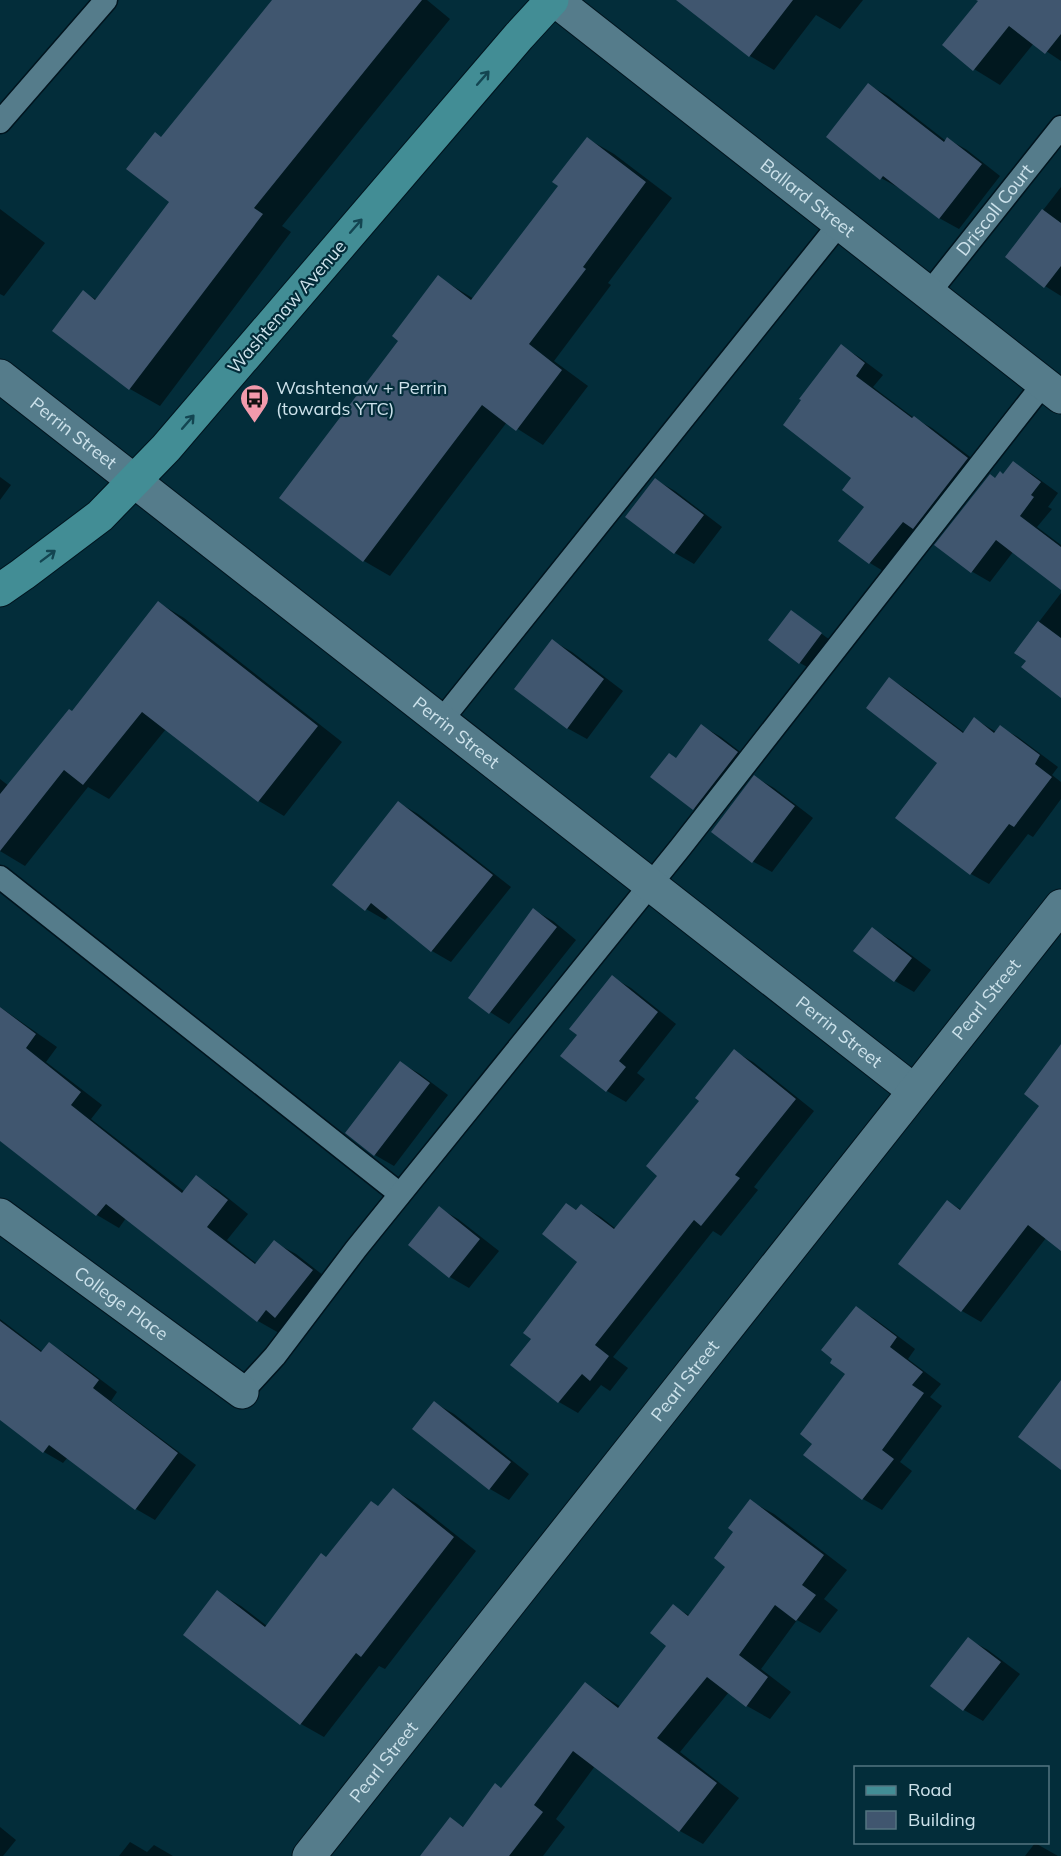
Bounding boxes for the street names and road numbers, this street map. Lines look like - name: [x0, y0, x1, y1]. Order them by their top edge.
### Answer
- street label: Ballard Street: [756, 153, 860, 242]
- street label: Driscoll Court: [951, 159, 1038, 260]
- street label: Washtenaw Avenue: [222, 235, 351, 378]
- street label: Perrin Street: [26, 392, 121, 474]
- street label: Perrin Street: [409, 691, 504, 773]
- street label: Pearl Street: [947, 954, 1025, 1044]
- street label: Perrin Street: [791, 991, 887, 1073]
- street label: College Place: [70, 1261, 173, 1345]
- street label: Pearl Street: [646, 1335, 724, 1426]
- street label: Pearl Street: [344, 1717, 423, 1807]

